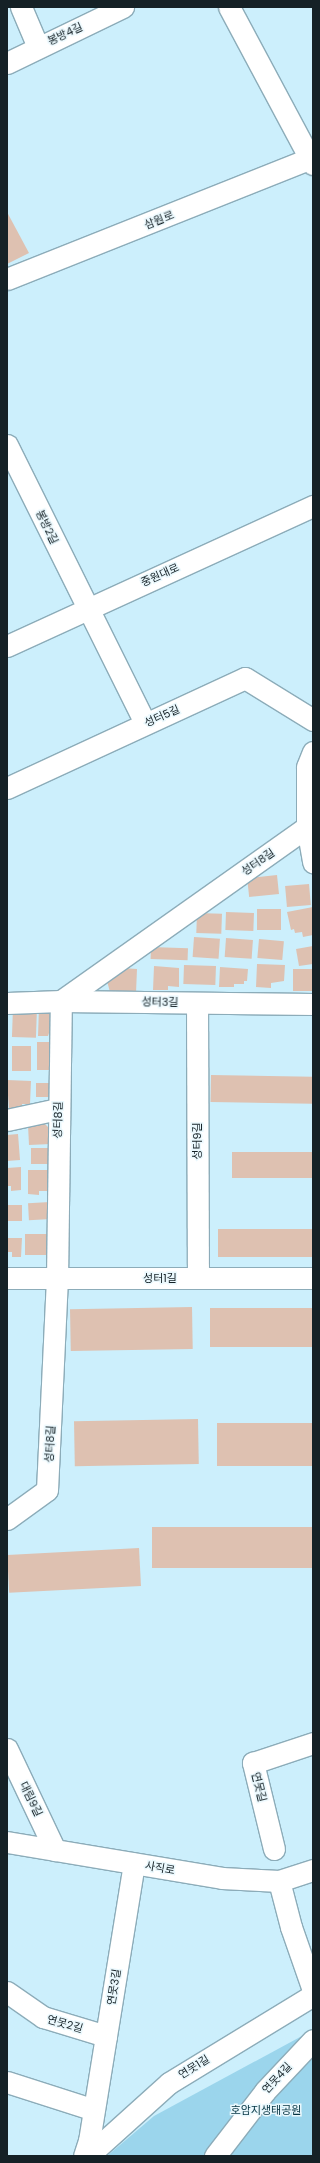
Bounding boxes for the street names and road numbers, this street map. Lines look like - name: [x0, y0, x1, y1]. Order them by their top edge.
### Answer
- street label: 봉방4길: [45, 20, 85, 48]
- street label: 삼원로: [142, 208, 176, 232]
- street label: 봉방2길: [33, 508, 61, 546]
- street label: 중원대로: [139, 561, 181, 589]
- street label: 성터5길: [142, 702, 182, 730]
- street label: 성터8길: [239, 846, 277, 878]
- street label: 성터3길: [141, 995, 179, 1009]
- street label: 성터8길: [51, 1101, 65, 1139]
- street label: 성터9길: [190, 1122, 204, 1160]
- street label: 성터1길: [143, 1271, 177, 1285]
- street label: 성터8길: [42, 1425, 58, 1463]
- street label: 연못길: [249, 1771, 269, 1803]
- street label: 대림9길: [17, 1779, 45, 1819]
- street label: 사직로: [144, 1859, 176, 1877]
- street label: 연못3길: [105, 1968, 123, 2006]
- street label: 연못2길: [46, 2013, 84, 2035]
- street label: 연못1길: [176, 2052, 212, 2082]
- street label: 연못4길: [259, 2060, 295, 2096]

